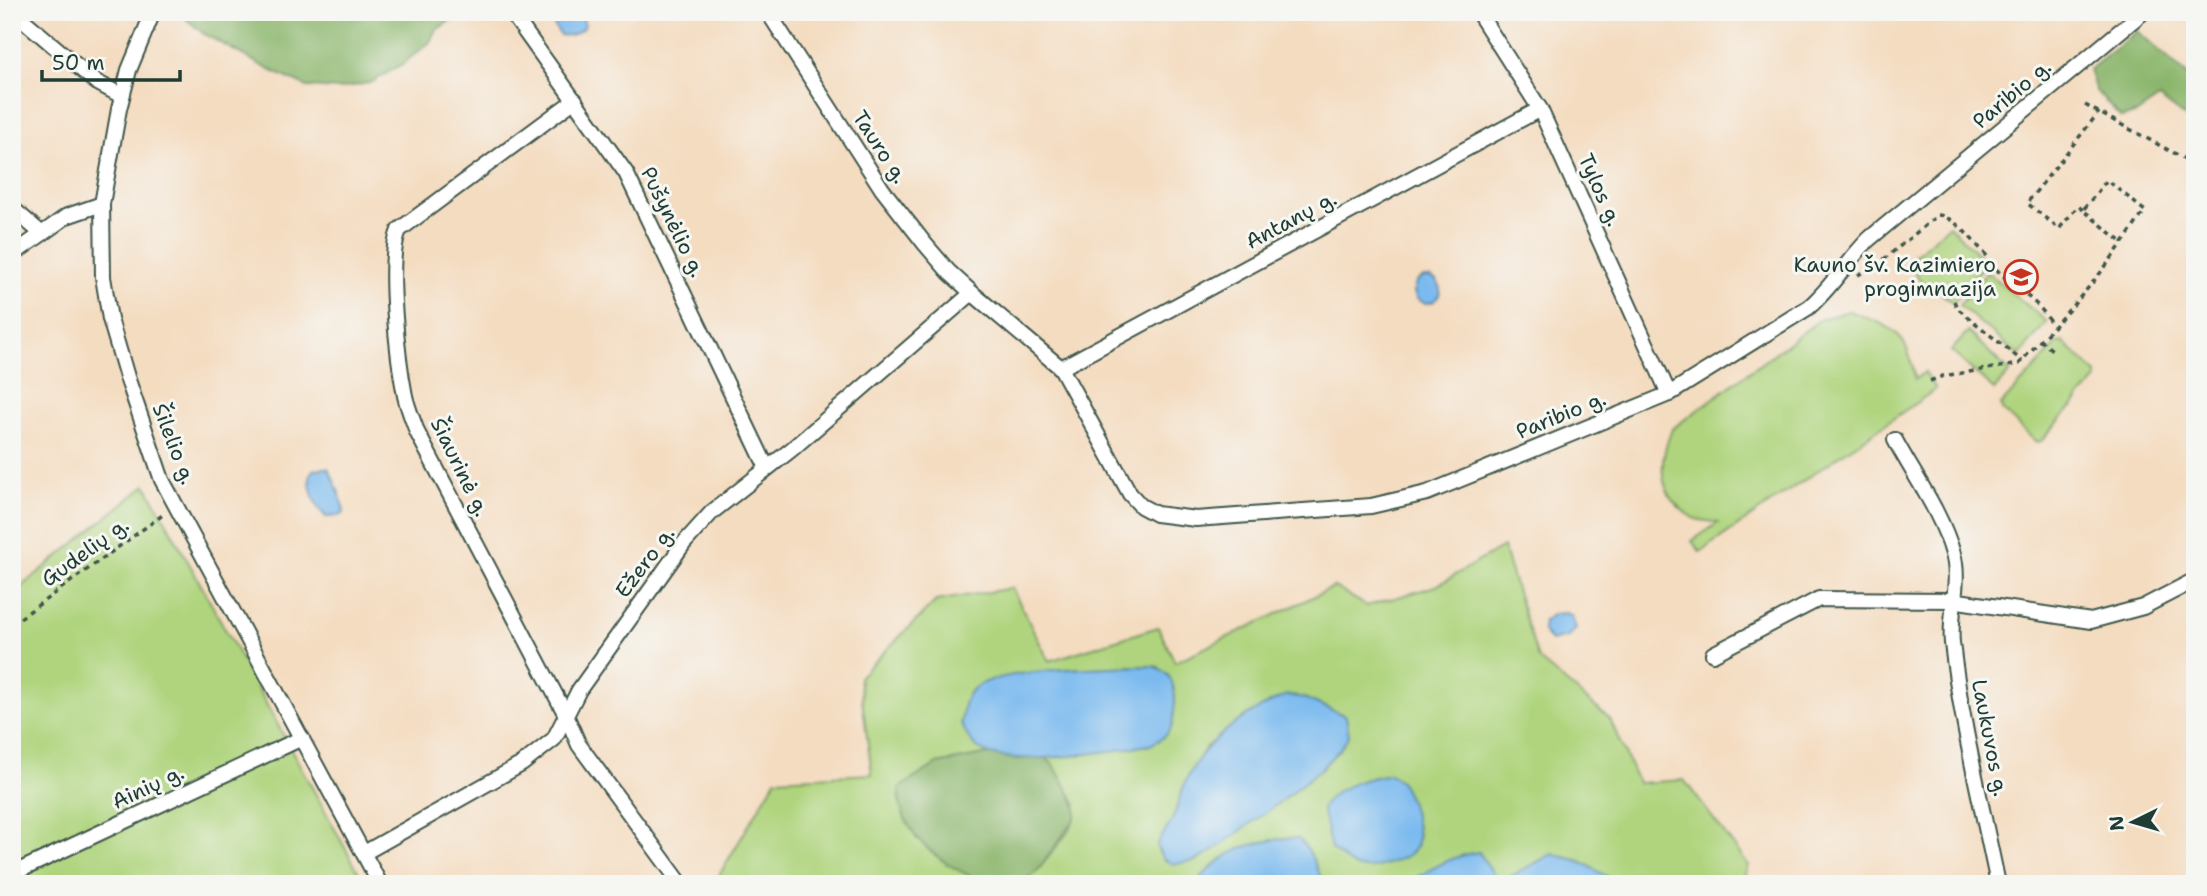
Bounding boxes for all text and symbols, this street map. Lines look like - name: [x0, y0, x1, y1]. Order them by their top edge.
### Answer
- scale bar: [42, 38, 180, 82]
- text: 50 m: [52, 49, 105, 77]
- street label: Paribio g.: [1967, 53, 2057, 135]
- street label: Tauro g.: [846, 105, 914, 189]
- street label: Tylos g.: [1572, 149, 1628, 231]
- street label: Pušynėlio g.: [634, 162, 712, 282]
- street label: Antanų g.: [1241, 184, 1341, 256]
- place label: Kauno šv. Kazimiero progimnazija: [1793, 251, 1996, 303]
- school or university icon: Kauno šv. Kazimiero progimnazija: [2002, 258, 2040, 296]
- street label: Paribio g.: [1512, 384, 1610, 446]
- street label: Šilelio g.: [146, 399, 203, 489]
- street label: Šiaurinė g.: [424, 412, 497, 521]
- street label: Gudelių g.: [36, 511, 134, 593]
- street label: Ežero g.: [609, 521, 681, 603]
- street label: Laukuvos g.: [1965, 677, 2015, 799]
- street label: Ainių g.: [107, 758, 189, 816]
- north arrow: [2098, 788, 2168, 858]
- text: N: [2103, 815, 2130, 832]

